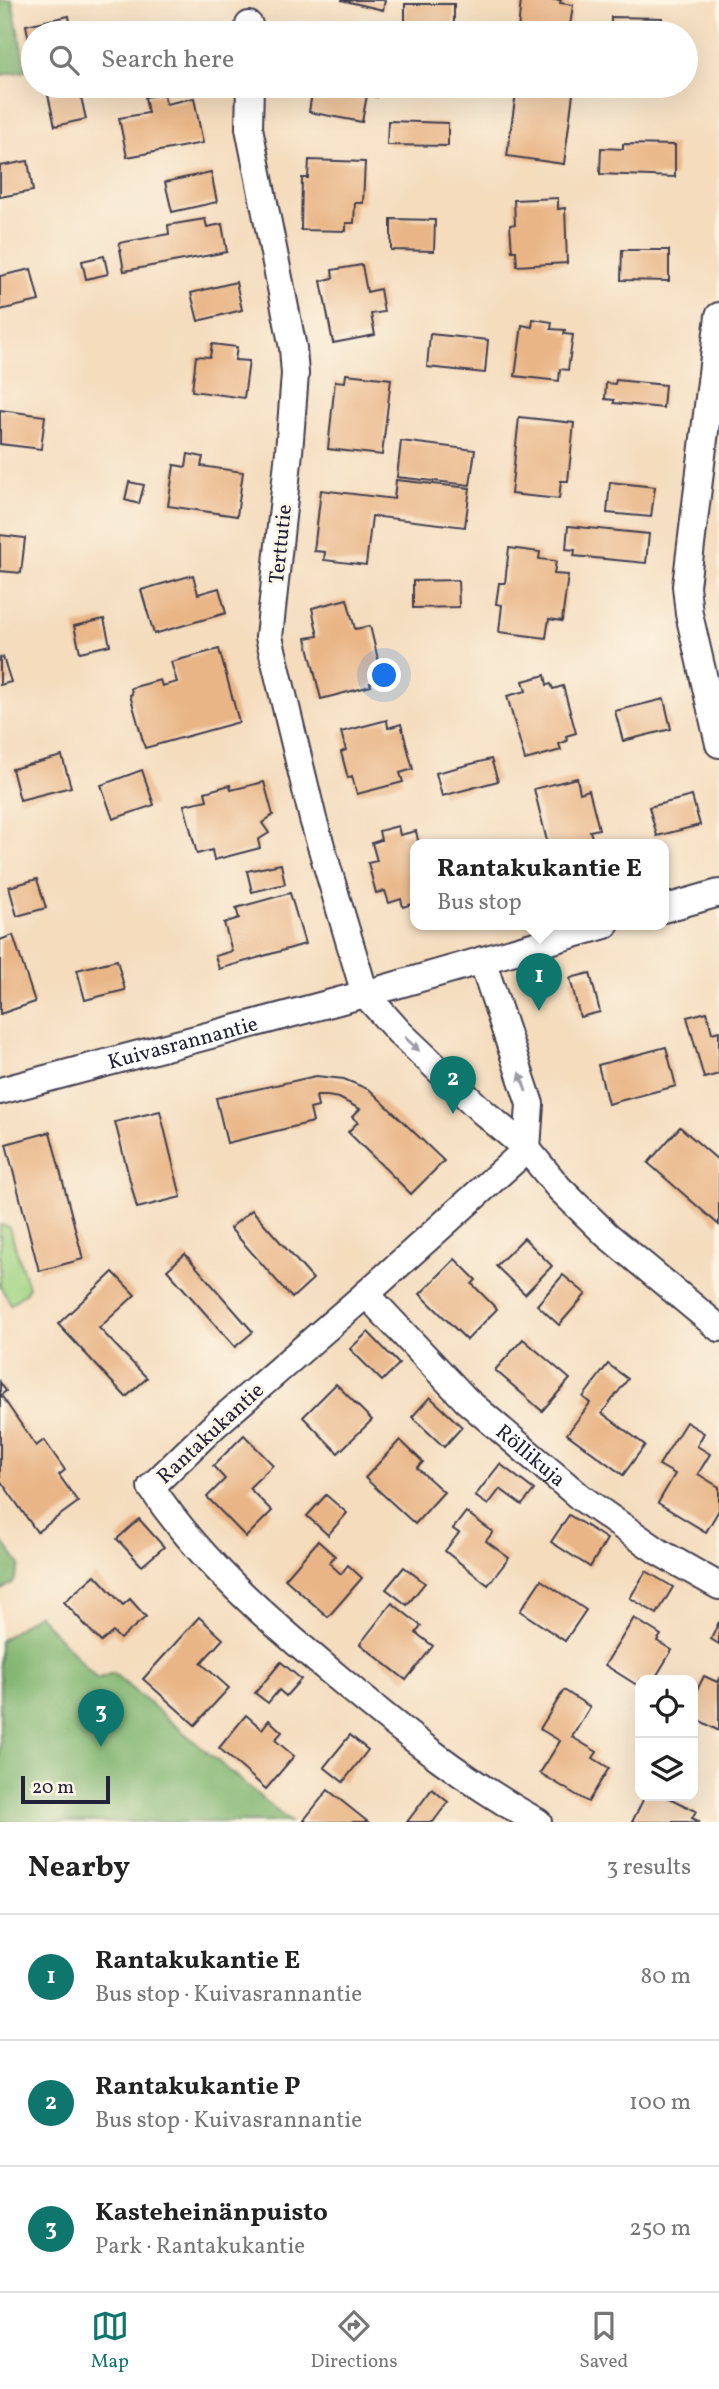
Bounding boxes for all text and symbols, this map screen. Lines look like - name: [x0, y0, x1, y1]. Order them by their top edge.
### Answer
- search box: [21, 21, 698, 98]
- icon: search: [45, 41, 83, 79]
- text: Search here: [101, 42, 234, 78]
- street label: Terttutie: [263, 503, 300, 585]
- your location: [367, 658, 401, 692]
- popup: [410, 839, 669, 930]
- text: Rantakukantie E: [437, 851, 642, 887]
- text: Bus stop: [437, 887, 522, 919]
- pin: 1: [516, 953, 562, 1011]
- street label: Kuivasrannantie: [105, 1010, 261, 1078]
- one-way arrow: [403, 1035, 420, 1051]
- pin: 2: [430, 1056, 476, 1114]
- one-way arrow: [517, 1071, 527, 1092]
- street label: Rantakukantie: [151, 1377, 271, 1491]
- street label: Röllikuja: [489, 1418, 571, 1495]
- map controls: [635, 1675, 698, 1801]
- button: locate: [635, 1675, 698, 1738]
- pin: 3: [78, 1689, 124, 1747]
- button: layers: [635, 1738, 698, 1801]
- scale bar: [21, 1773, 110, 1805]
- text: 20 m: [32, 1775, 74, 1801]
- text: Nearby: [28, 1847, 130, 1889]
- text: 3 results: [606, 1852, 691, 1884]
- text: Rantakukantie E: [95, 1943, 300, 1979]
- text: 1: [46, 1961, 56, 1993]
- text: 80 m: [641, 1961, 691, 1993]
- text: Bus stop · Kuivasrannantie: [95, 1979, 362, 2011]
- text: Rantakukantie P: [95, 2069, 301, 2105]
- text: 2: [45, 2087, 57, 2119]
- text: 100 m: [629, 2087, 691, 2119]
- text: Bus stop · Kuivasrannantie: [95, 2105, 362, 2137]
- text: Kasteheinänpuisto: [95, 2195, 328, 2231]
- text: 3: [45, 2213, 57, 2245]
- text: 250 m: [629, 2213, 691, 2245]
- text: Park · Rantakukantie: [95, 2231, 305, 2263]
- tab: Map: [91, 2307, 129, 2375]
- tab: Directions: [311, 2307, 398, 2375]
- tab: Saved: [579, 2307, 628, 2375]

